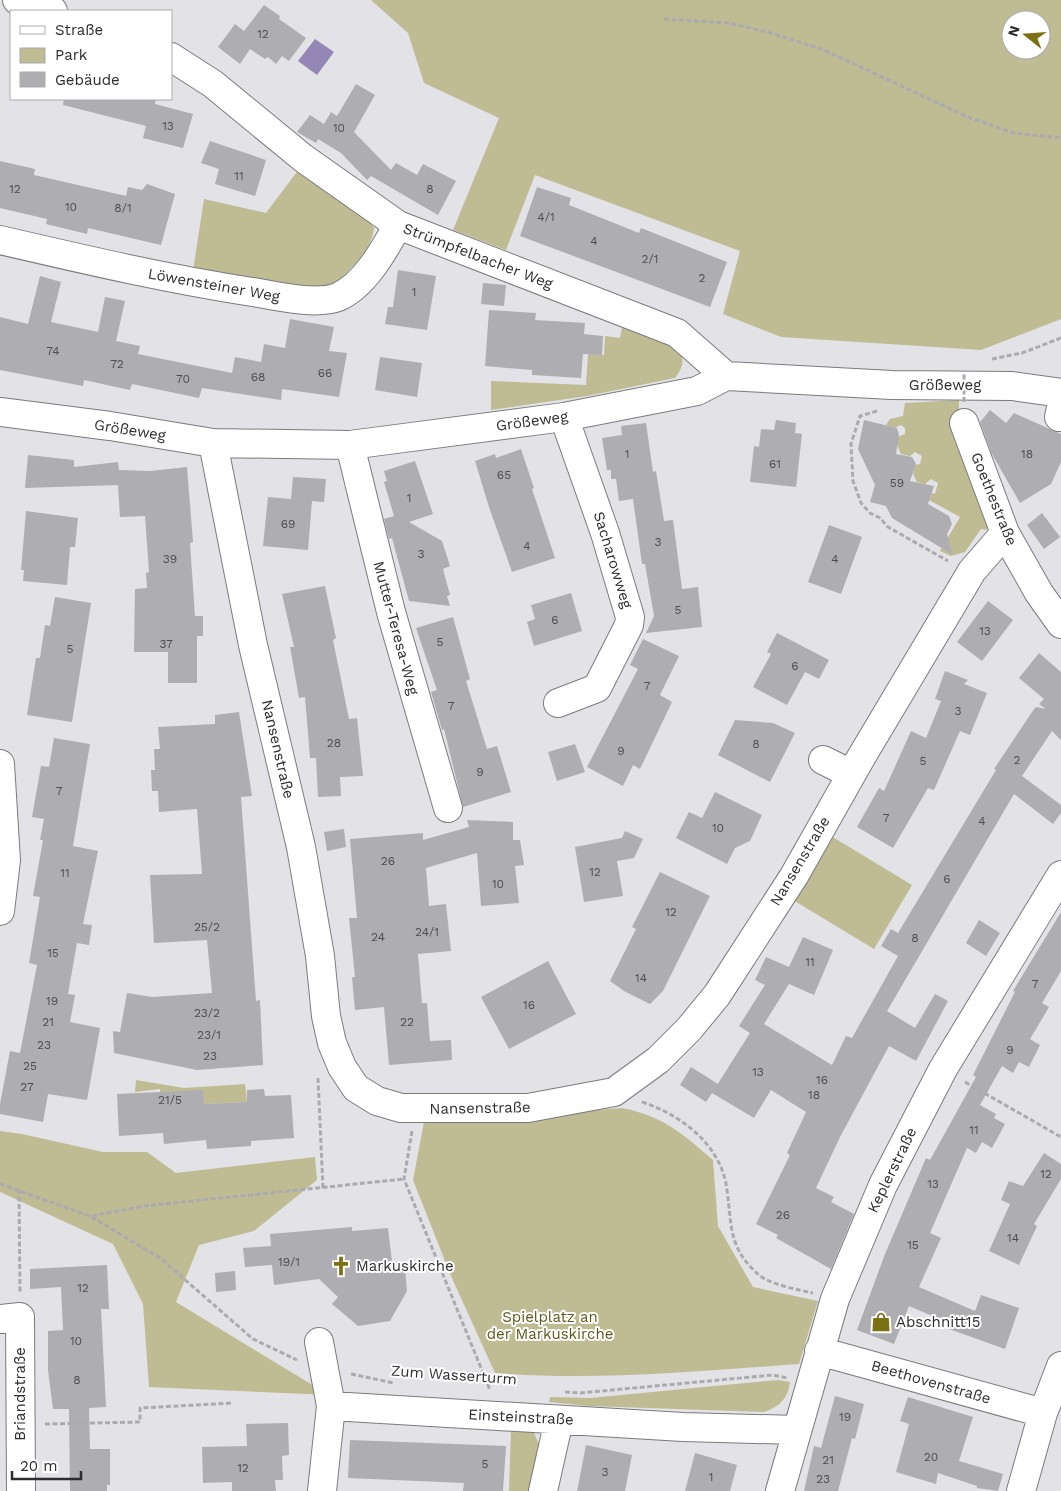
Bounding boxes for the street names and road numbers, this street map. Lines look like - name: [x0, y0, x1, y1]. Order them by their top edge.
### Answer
- street label: Strümpfelbacher Weg: [401, 219, 555, 293]
- street label: Löwensteiner Weg: [147, 265, 281, 305]
- street label: Größeweg: [909, 376, 981, 394]
- street label: Größeweg: [495, 407, 569, 435]
- street label: Größeweg: [93, 415, 167, 445]
- street label: Goethestraße: [967, 450, 1021, 548]
- street label: Sacharowweg: [590, 509, 636, 611]
- street label: Mutter-Teresa-Weg: [369, 559, 423, 697]
- street label: Nansenstraße: [258, 698, 298, 800]
- street label: Nansenstraße: [766, 813, 834, 909]
- street label: Nansenstraße: [429, 1098, 531, 1118]
- street label: Keplerstraße: [864, 1124, 920, 1216]
- street label: Briandstraße: [11, 1347, 29, 1441]
- street label: Beethovenstraße: [869, 1356, 993, 1408]
- street label: Zum Wasserturm: [391, 1362, 517, 1388]
- street label: Einsteinstraße: [468, 1405, 574, 1429]

